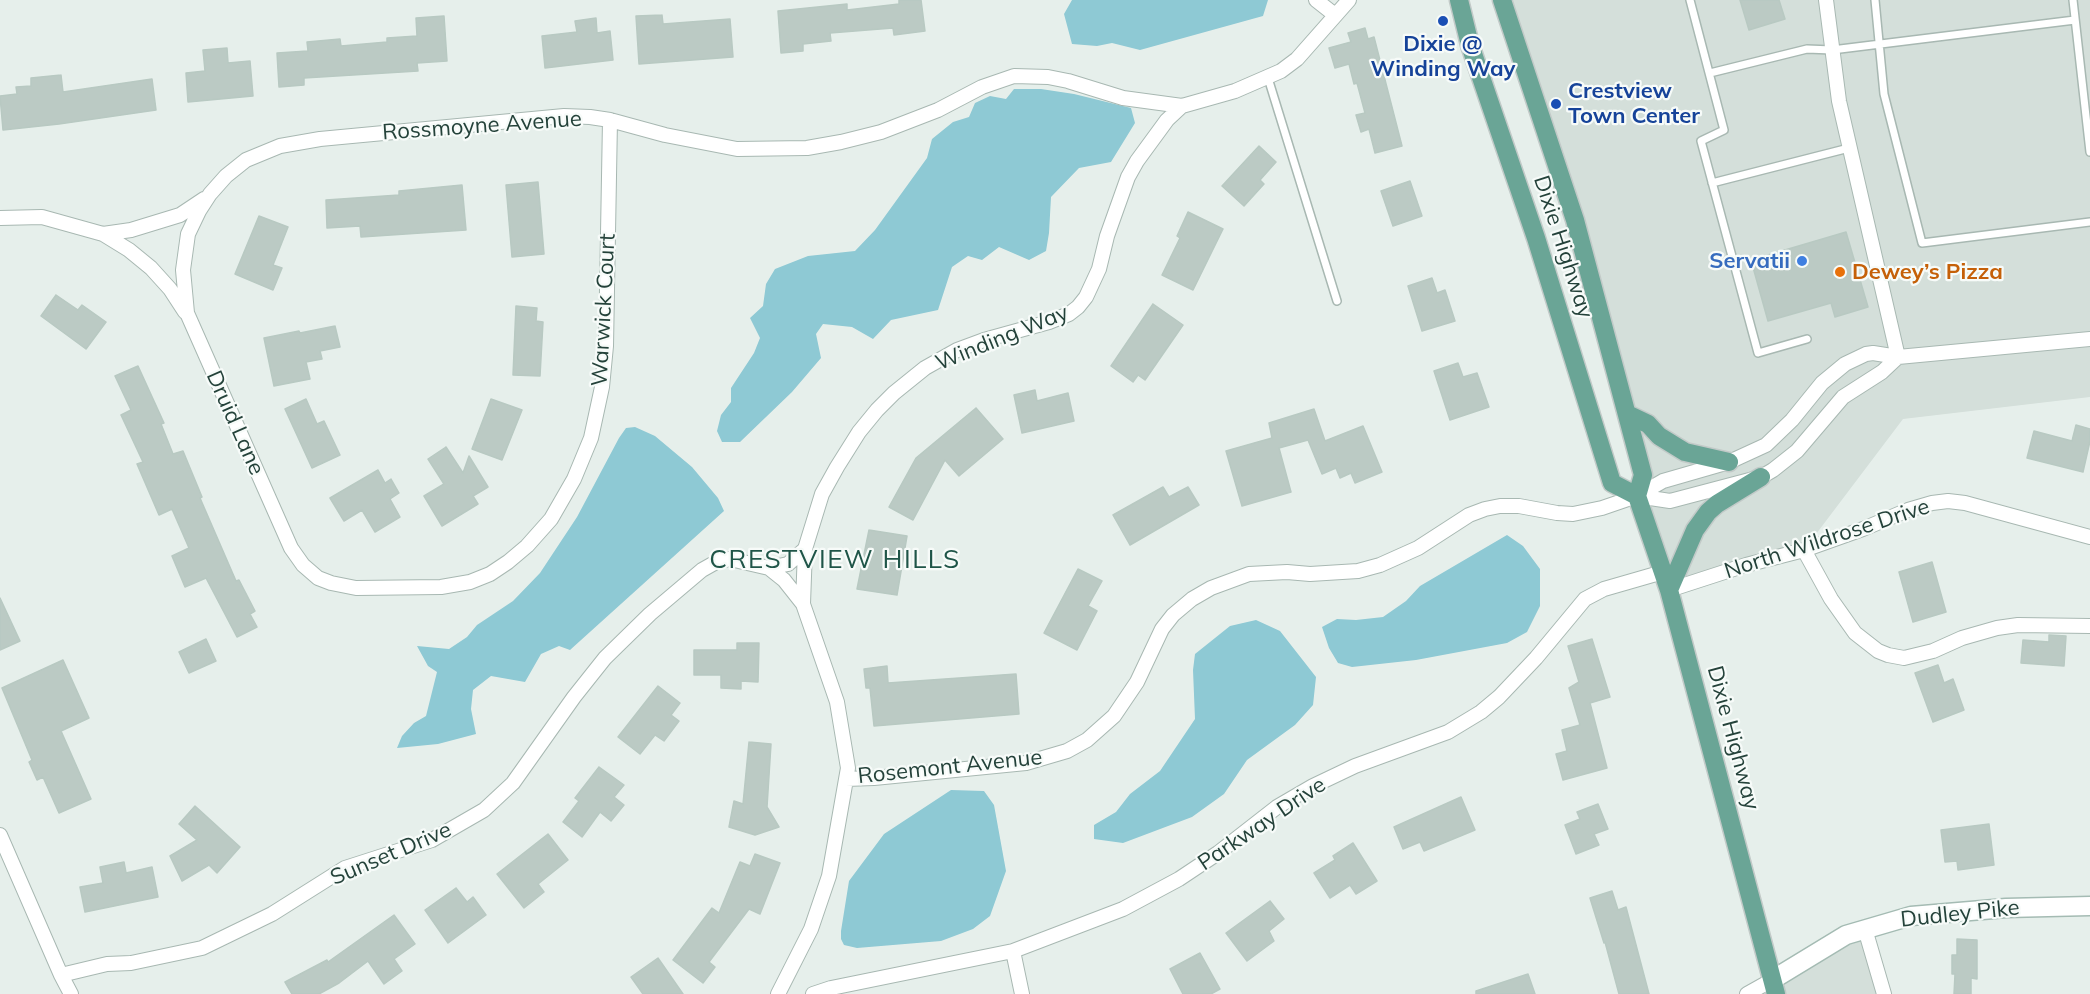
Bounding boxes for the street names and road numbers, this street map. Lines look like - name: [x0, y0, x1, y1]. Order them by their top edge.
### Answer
- street label: Rossmoyne Avenue: [381, 106, 583, 146]
- street label: Dixie Highway: [1528, 172, 1598, 322]
- street label: Warwick Court: [587, 233, 621, 387]
- street label: Winding Way: [932, 299, 1072, 377]
- street label: Druid Lane: [200, 367, 270, 479]
- street label: North Wildrose Drive: [1721, 493, 1933, 585]
- street label: Dixie Highway: [1701, 663, 1765, 813]
- street label: Rosemont Avenue: [856, 744, 1044, 790]
- street label: Parkway Drive: [1193, 772, 1331, 876]
- street label: Sunset Drive: [327, 817, 455, 891]
- street label: Dudley Pike: [1899, 895, 2021, 933]

